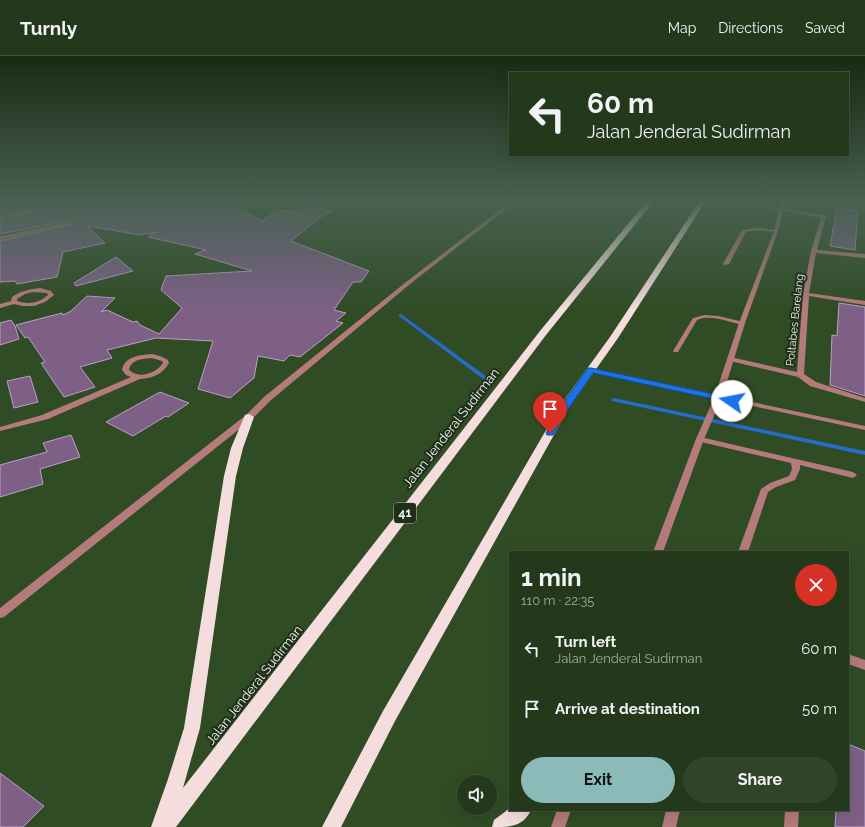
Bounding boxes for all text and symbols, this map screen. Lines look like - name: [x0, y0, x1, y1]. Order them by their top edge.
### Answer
- text: Turnly: [20, 17, 77, 39]
- text: Map: [668, 20, 696, 36]
- text: Directions: [718, 20, 783, 36]
- text: Saved: [805, 20, 845, 36]
- text: 60 m: [587, 87, 654, 120]
- icon: left: [521, 88, 573, 140]
- text: Jalan Jenderal Sudirman: [587, 121, 791, 142]
- street label: Poltabes Barelang: [784, 273, 806, 367]
- street label: Jalan Jenderal Sudirman: [400, 365, 502, 491]
- position arrow: [711, 380, 753, 422]
- pin: [533, 392, 567, 433]
- icon: arrive: [539, 398, 561, 420]
- road number: 41: [394, 503, 416, 523]
- text: 1 min: [521, 563, 582, 592]
- button: close: [795, 564, 837, 606]
- text: 110 m · 22:35: [521, 593, 594, 608]
- street label: Jalan Jenderal Sudirman: [203, 622, 305, 748]
- text: Turn left: [555, 633, 616, 651]
- icon: left: [521, 638, 543, 660]
- text: 60 m: [801, 640, 837, 658]
- text: Jalan Jenderal Sudirman: [555, 651, 702, 666]
- icon: arrive: [521, 698, 543, 720]
- text: Arrive at destination: [555, 700, 700, 718]
- text: 50 m: [802, 700, 837, 718]
- button: Exit: [521, 757, 675, 803]
- button: Share: [683, 757, 837, 803]
- map controls: [457, 775, 497, 815]
- button: sound: [457, 775, 497, 815]

